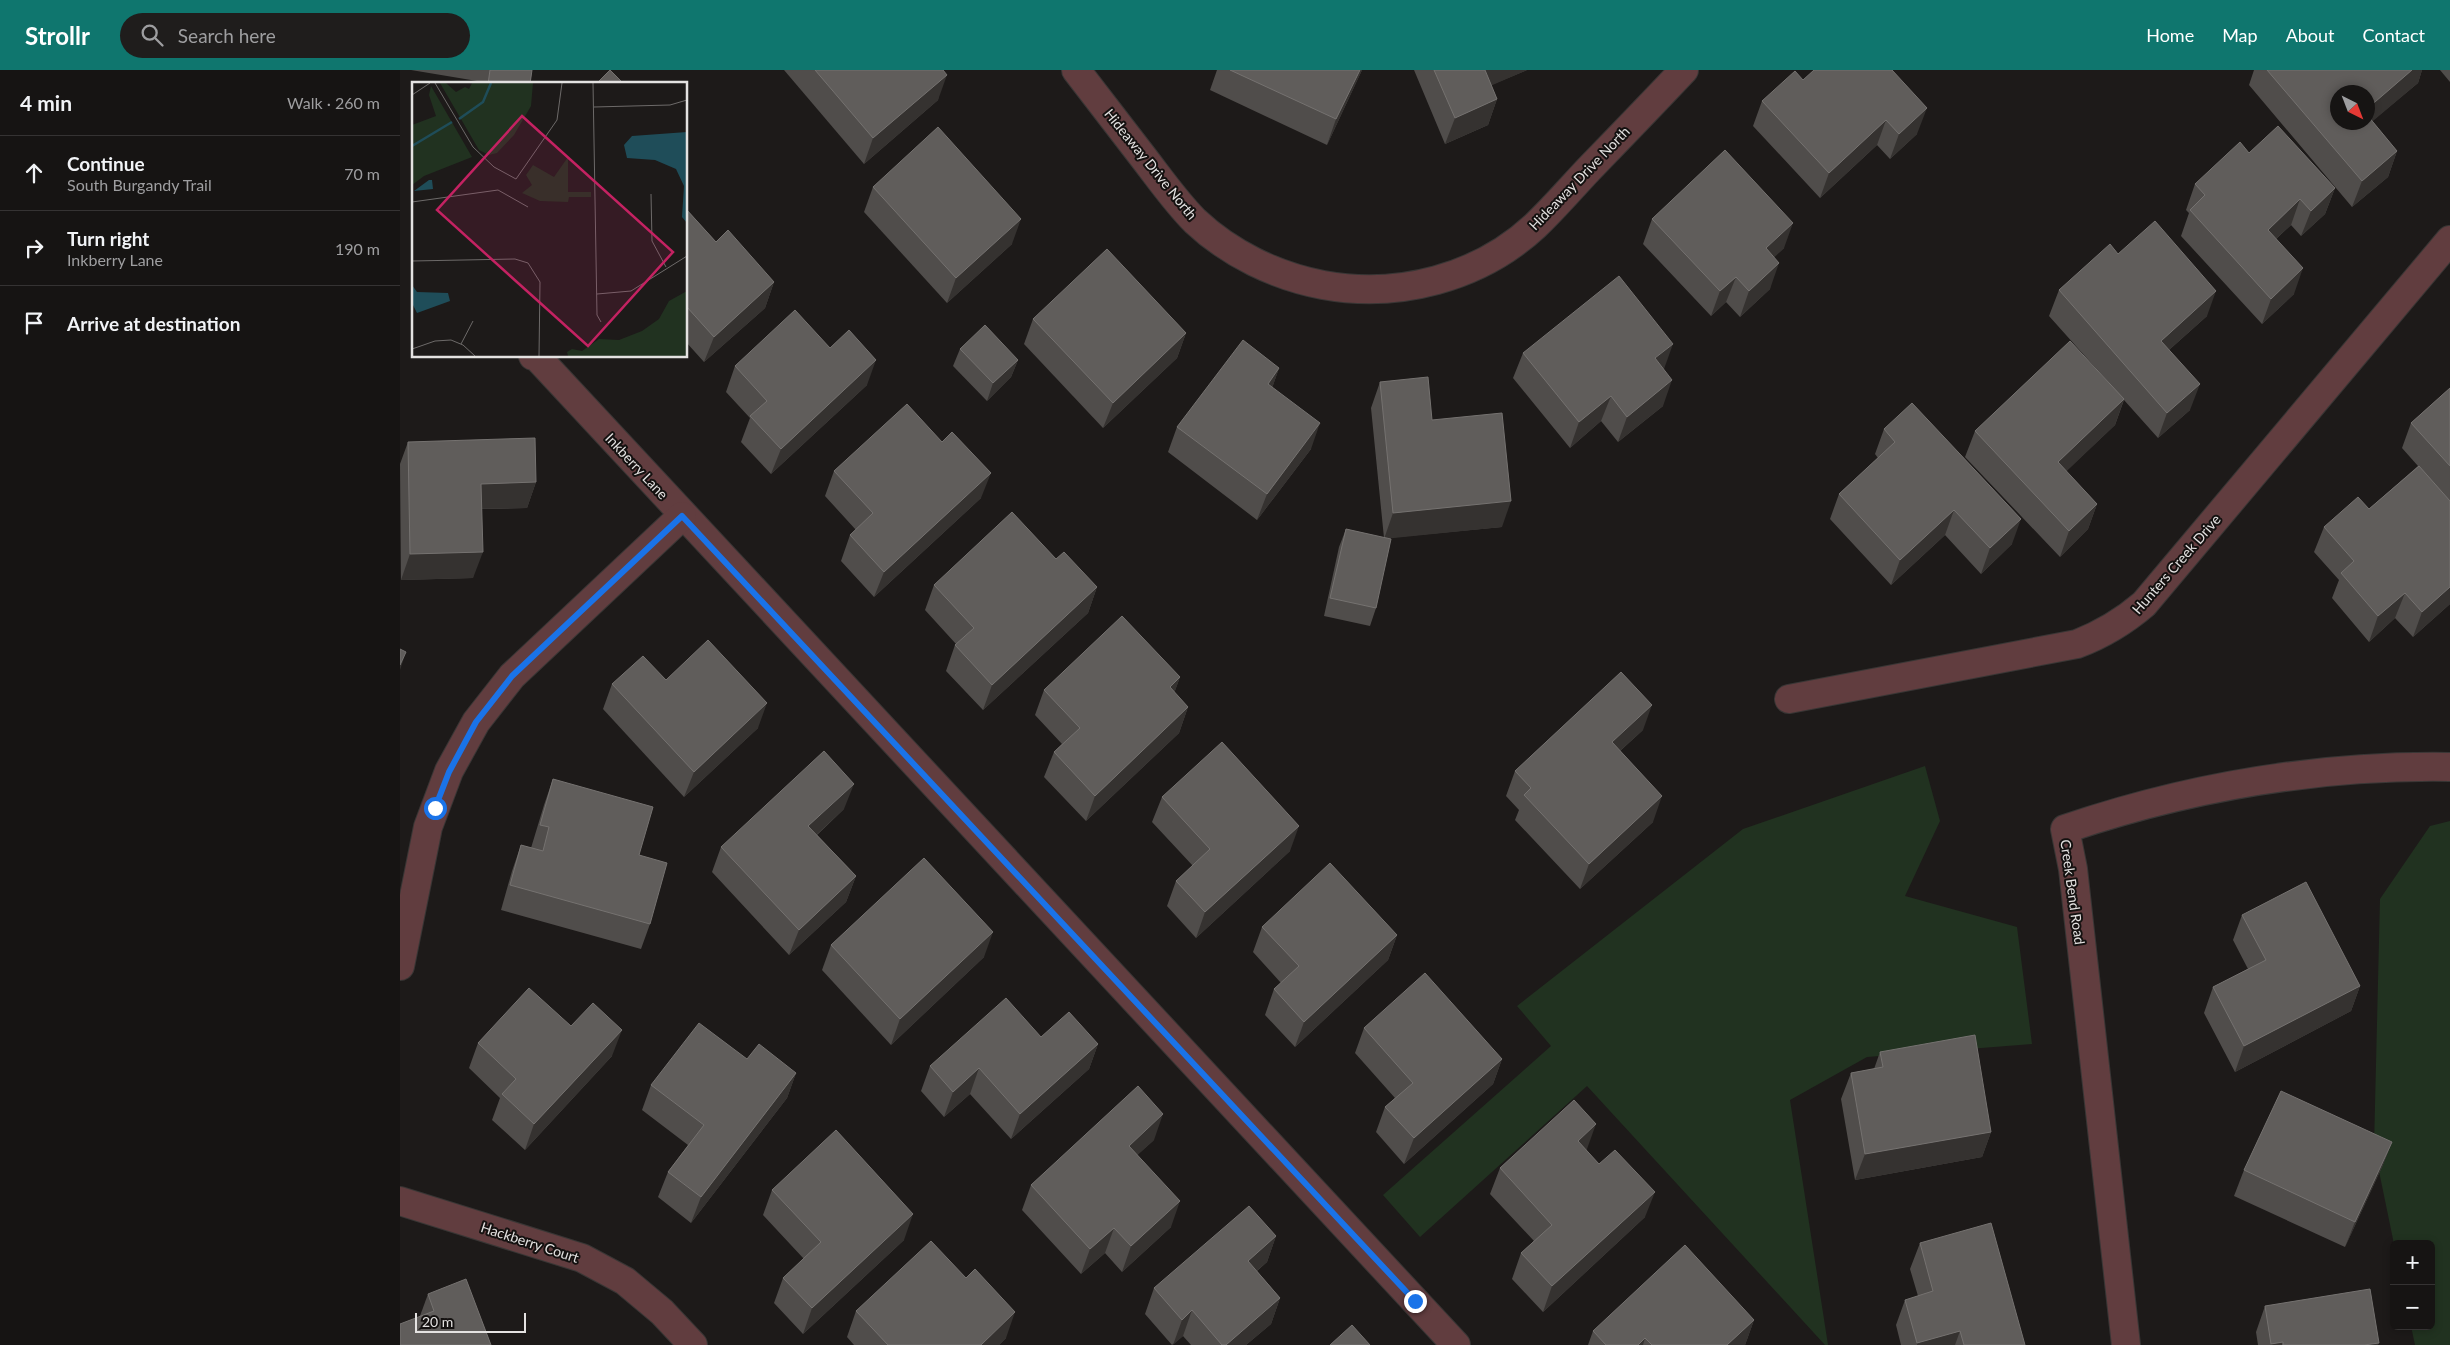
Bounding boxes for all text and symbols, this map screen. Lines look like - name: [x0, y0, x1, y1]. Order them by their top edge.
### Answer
- search box: [120, 13, 470, 58]
- text: Strollr: [25, 21, 90, 50]
- icon: search: [138, 21, 166, 49]
- text: Search here: [178, 24, 276, 47]
- text: Home: [2146, 24, 2194, 46]
- text: Map: [2222, 24, 2258, 46]
- text: About: [2286, 24, 2335, 46]
- text: Contact: [2363, 24, 2425, 46]
- inset map: [412, 82, 688, 358]
- north arrow: [2330, 85, 2375, 130]
- text: 4 min: [20, 90, 72, 115]
- text: Walk · 260 m: [287, 93, 380, 112]
- street label: Hideaway Drive North: [1101, 105, 1201, 223]
- street label: Hideaway Drive North: [1525, 123, 1633, 233]
- text: Continue: [67, 152, 145, 175]
- icon: ahead: [20, 159, 48, 187]
- text: 70 m: [344, 164, 380, 183]
- text: South Burgandy Trail: [67, 175, 212, 194]
- text: Turn right: [67, 227, 149, 250]
- icon: right: [20, 234, 48, 262]
- text: 190 m: [335, 239, 380, 258]
- text: Inkberry Lane: [67, 250, 163, 269]
- icon: arrive: [20, 309, 48, 337]
- text: Arrive at destination: [67, 312, 240, 335]
- street label: Inkberry Lane: [602, 429, 672, 503]
- street label: Hunters Creek Drive: [2128, 511, 2224, 617]
- route start: [424, 797, 447, 820]
- street label: Creek Bend Road: [2057, 838, 2089, 946]
- street label: Hackberry Court: [479, 1218, 581, 1266]
- map controls: [2390, 1240, 2435, 1330]
- button: +: [2390, 1240, 2435, 1285]
- button: −: [2390, 1285, 2435, 1330]
- route end: [1404, 1290, 1427, 1313]
- scale bar: [415, 1310, 526, 1333]
- text: 20 m: [422, 1313, 453, 1330]

